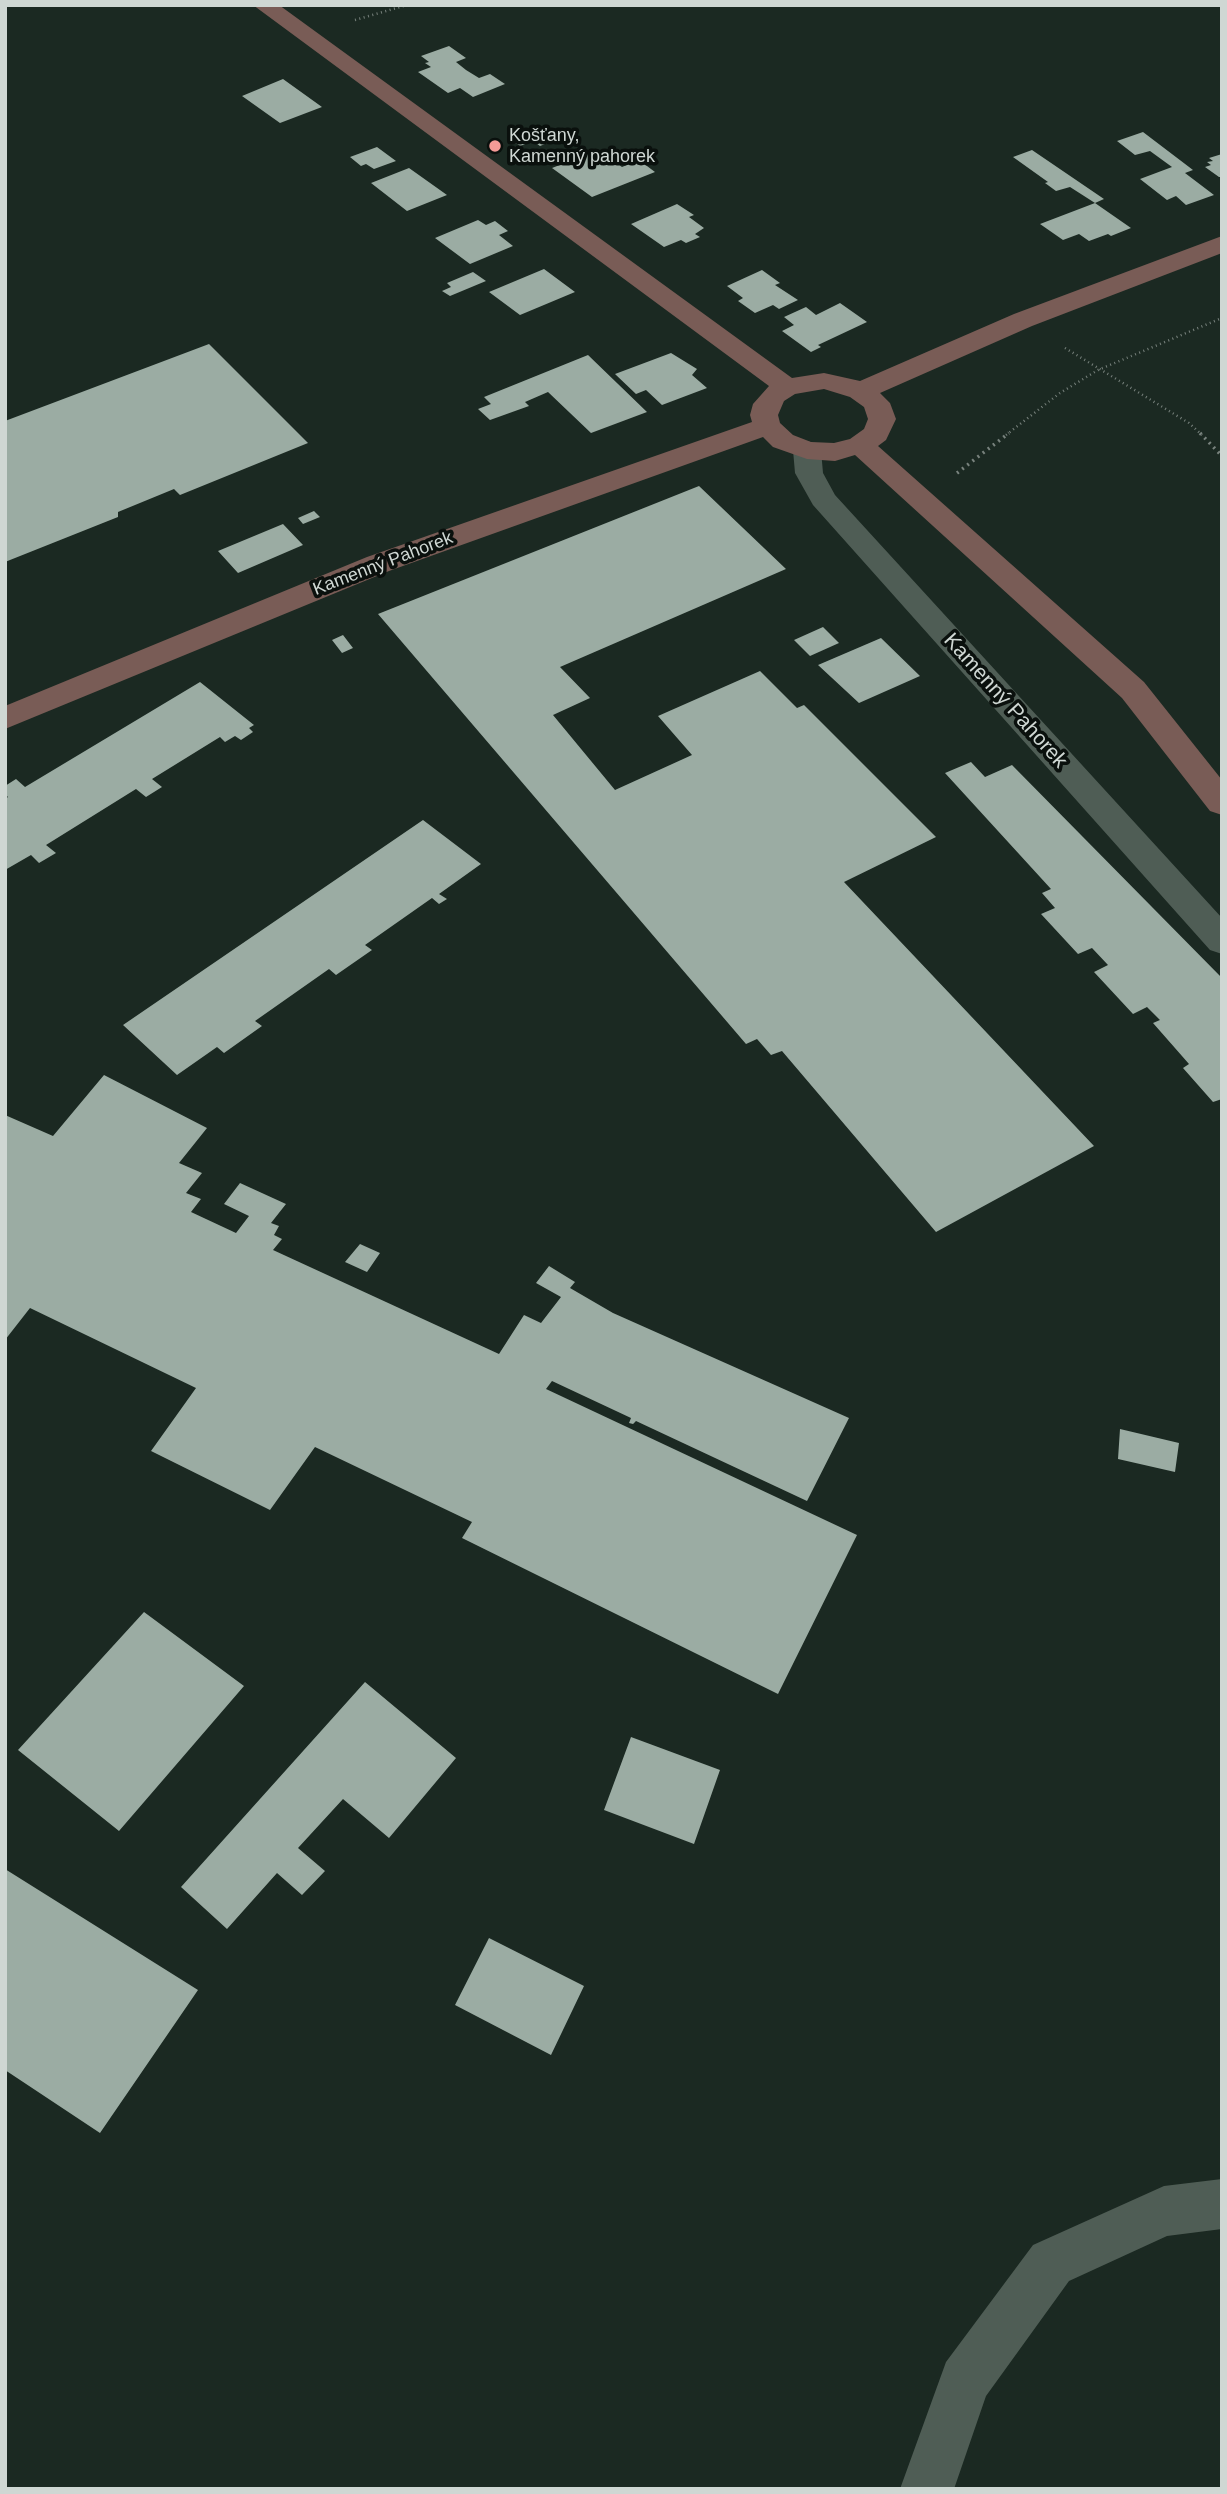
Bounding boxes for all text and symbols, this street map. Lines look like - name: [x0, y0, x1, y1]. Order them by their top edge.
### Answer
- place label: Košťany, Kamenný pahorek: [509, 125, 655, 168]
- marker: Košťany, Kamenný pahorek: [487, 138, 503, 154]
- street label: Kamenný Pahorek: [310, 527, 456, 601]
- street label: Kamenný Pahorek: [938, 628, 1072, 774]

